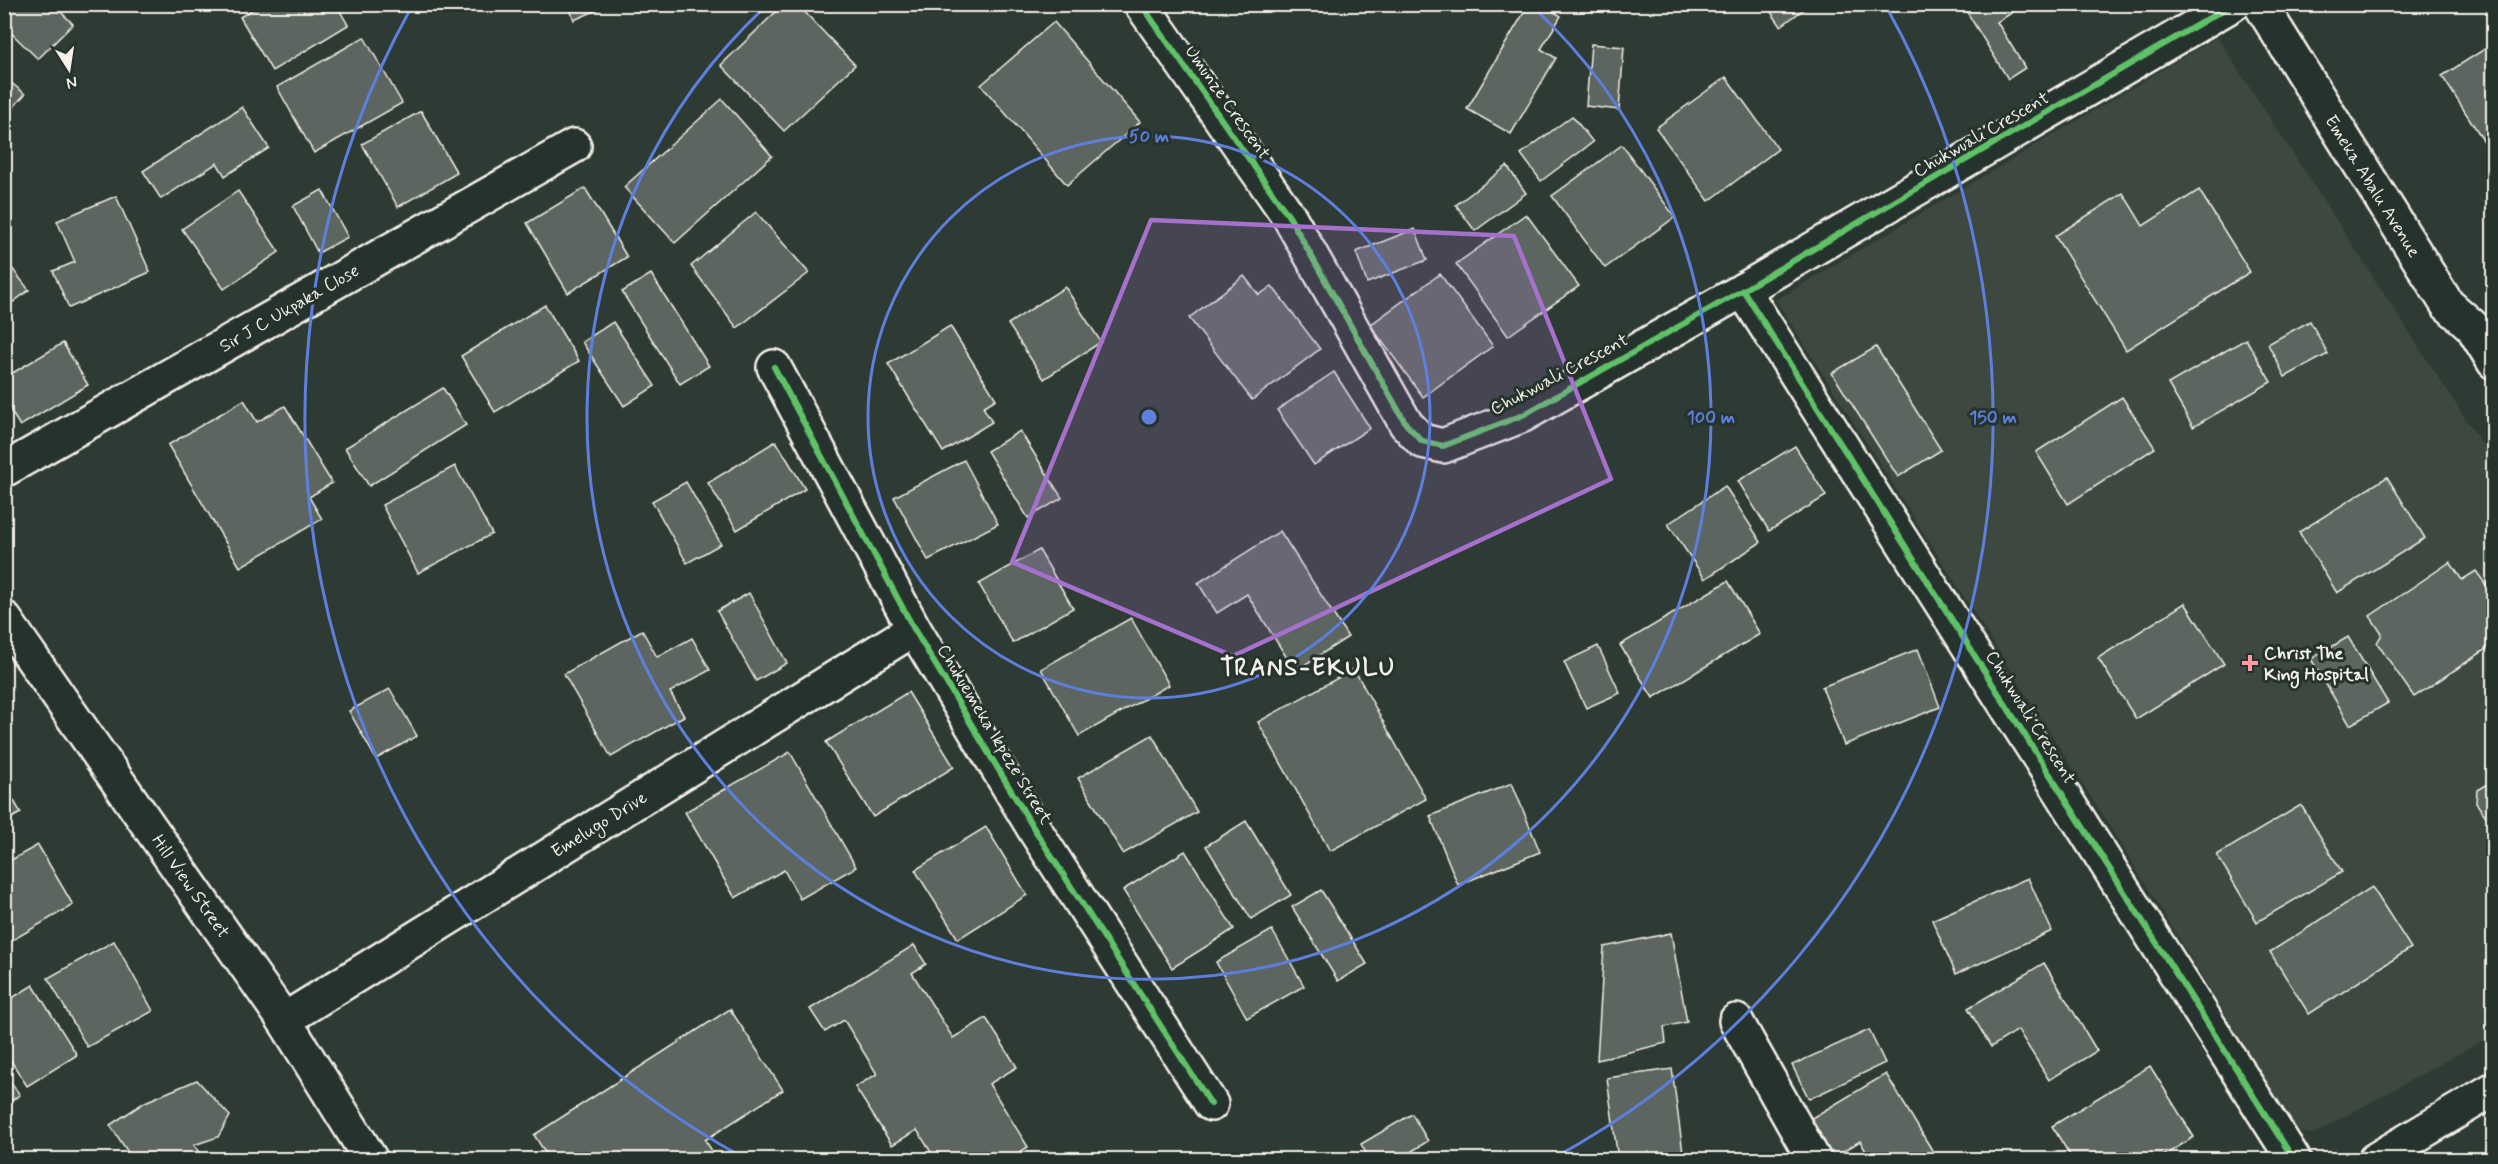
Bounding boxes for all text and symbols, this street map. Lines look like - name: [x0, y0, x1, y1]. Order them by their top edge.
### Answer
- north arrow: [39, 39, 99, 99]
- street label: Umunze Crescent: [1179, 41, 1276, 164]
- text: N: [64, 71, 79, 94]
- street label: Chukwuali Crescent: [1909, 86, 2054, 184]
- street label: Emeka Abalu Avenue: [2319, 111, 2426, 262]
- text: 50 m: [1129, 125, 1169, 149]
- street label: Sir J C Ukpaka Close: [215, 259, 364, 359]
- street label: Chukwuali Crescent: [1486, 328, 1633, 421]
- text: 100 m: [1687, 406, 1735, 430]
- text: 150 m: [1969, 406, 2017, 430]
- centre of rings: [1139, 407, 1159, 427]
- street label: Chukuemeka Ikpeze Street: [931, 640, 1058, 829]
- place label: Christ The King Hospital: [2264, 642, 2369, 689]
- street label: Chukwuali Crescent: [1979, 646, 2081, 789]
- district label: TRANS-EKULU: [1220, 653, 1396, 684]
- marker: Christ The King Hospital: [2241, 654, 2259, 672]
- street label: Emelugo Drive: [547, 786, 653, 865]
- street label: Hill View Street: [145, 830, 235, 943]

